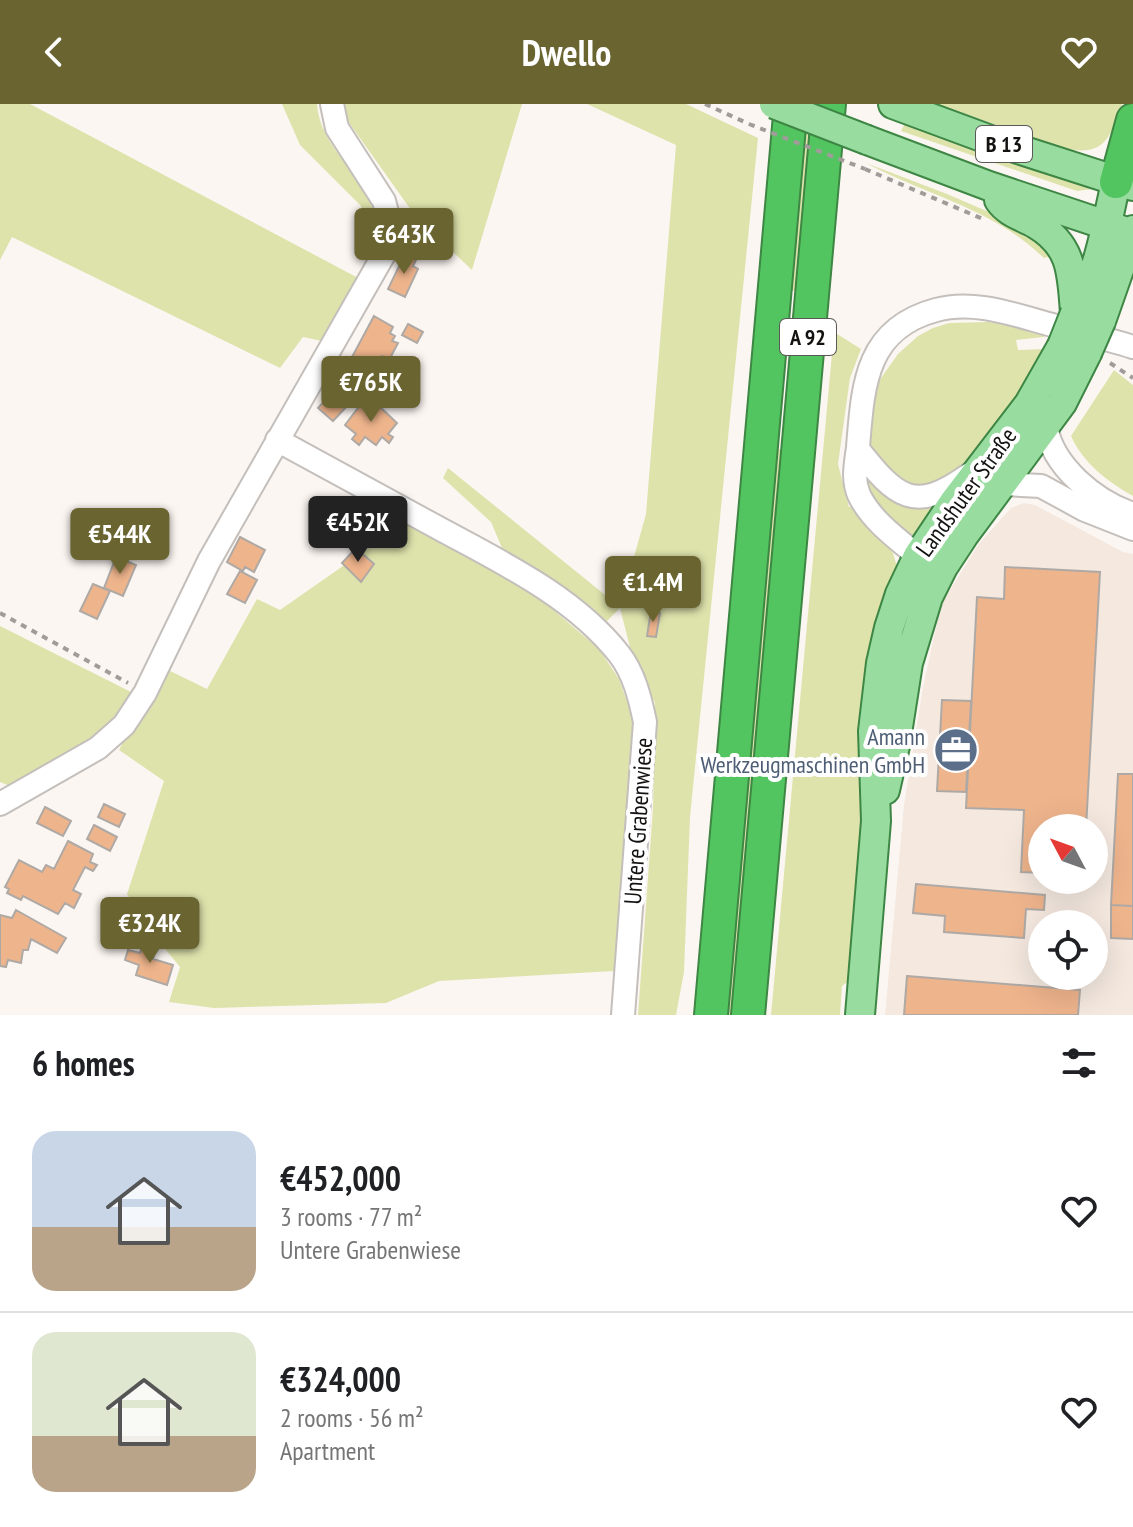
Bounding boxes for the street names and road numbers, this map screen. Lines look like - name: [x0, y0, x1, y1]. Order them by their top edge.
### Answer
- road number: B 13: [976, 126, 1032, 162]
- road number: A 92: [780, 319, 836, 355]
- street label: Landshuter Straße: [909, 421, 1023, 563]
- street label: Untere Grabenwiese: [617, 737, 659, 905]

